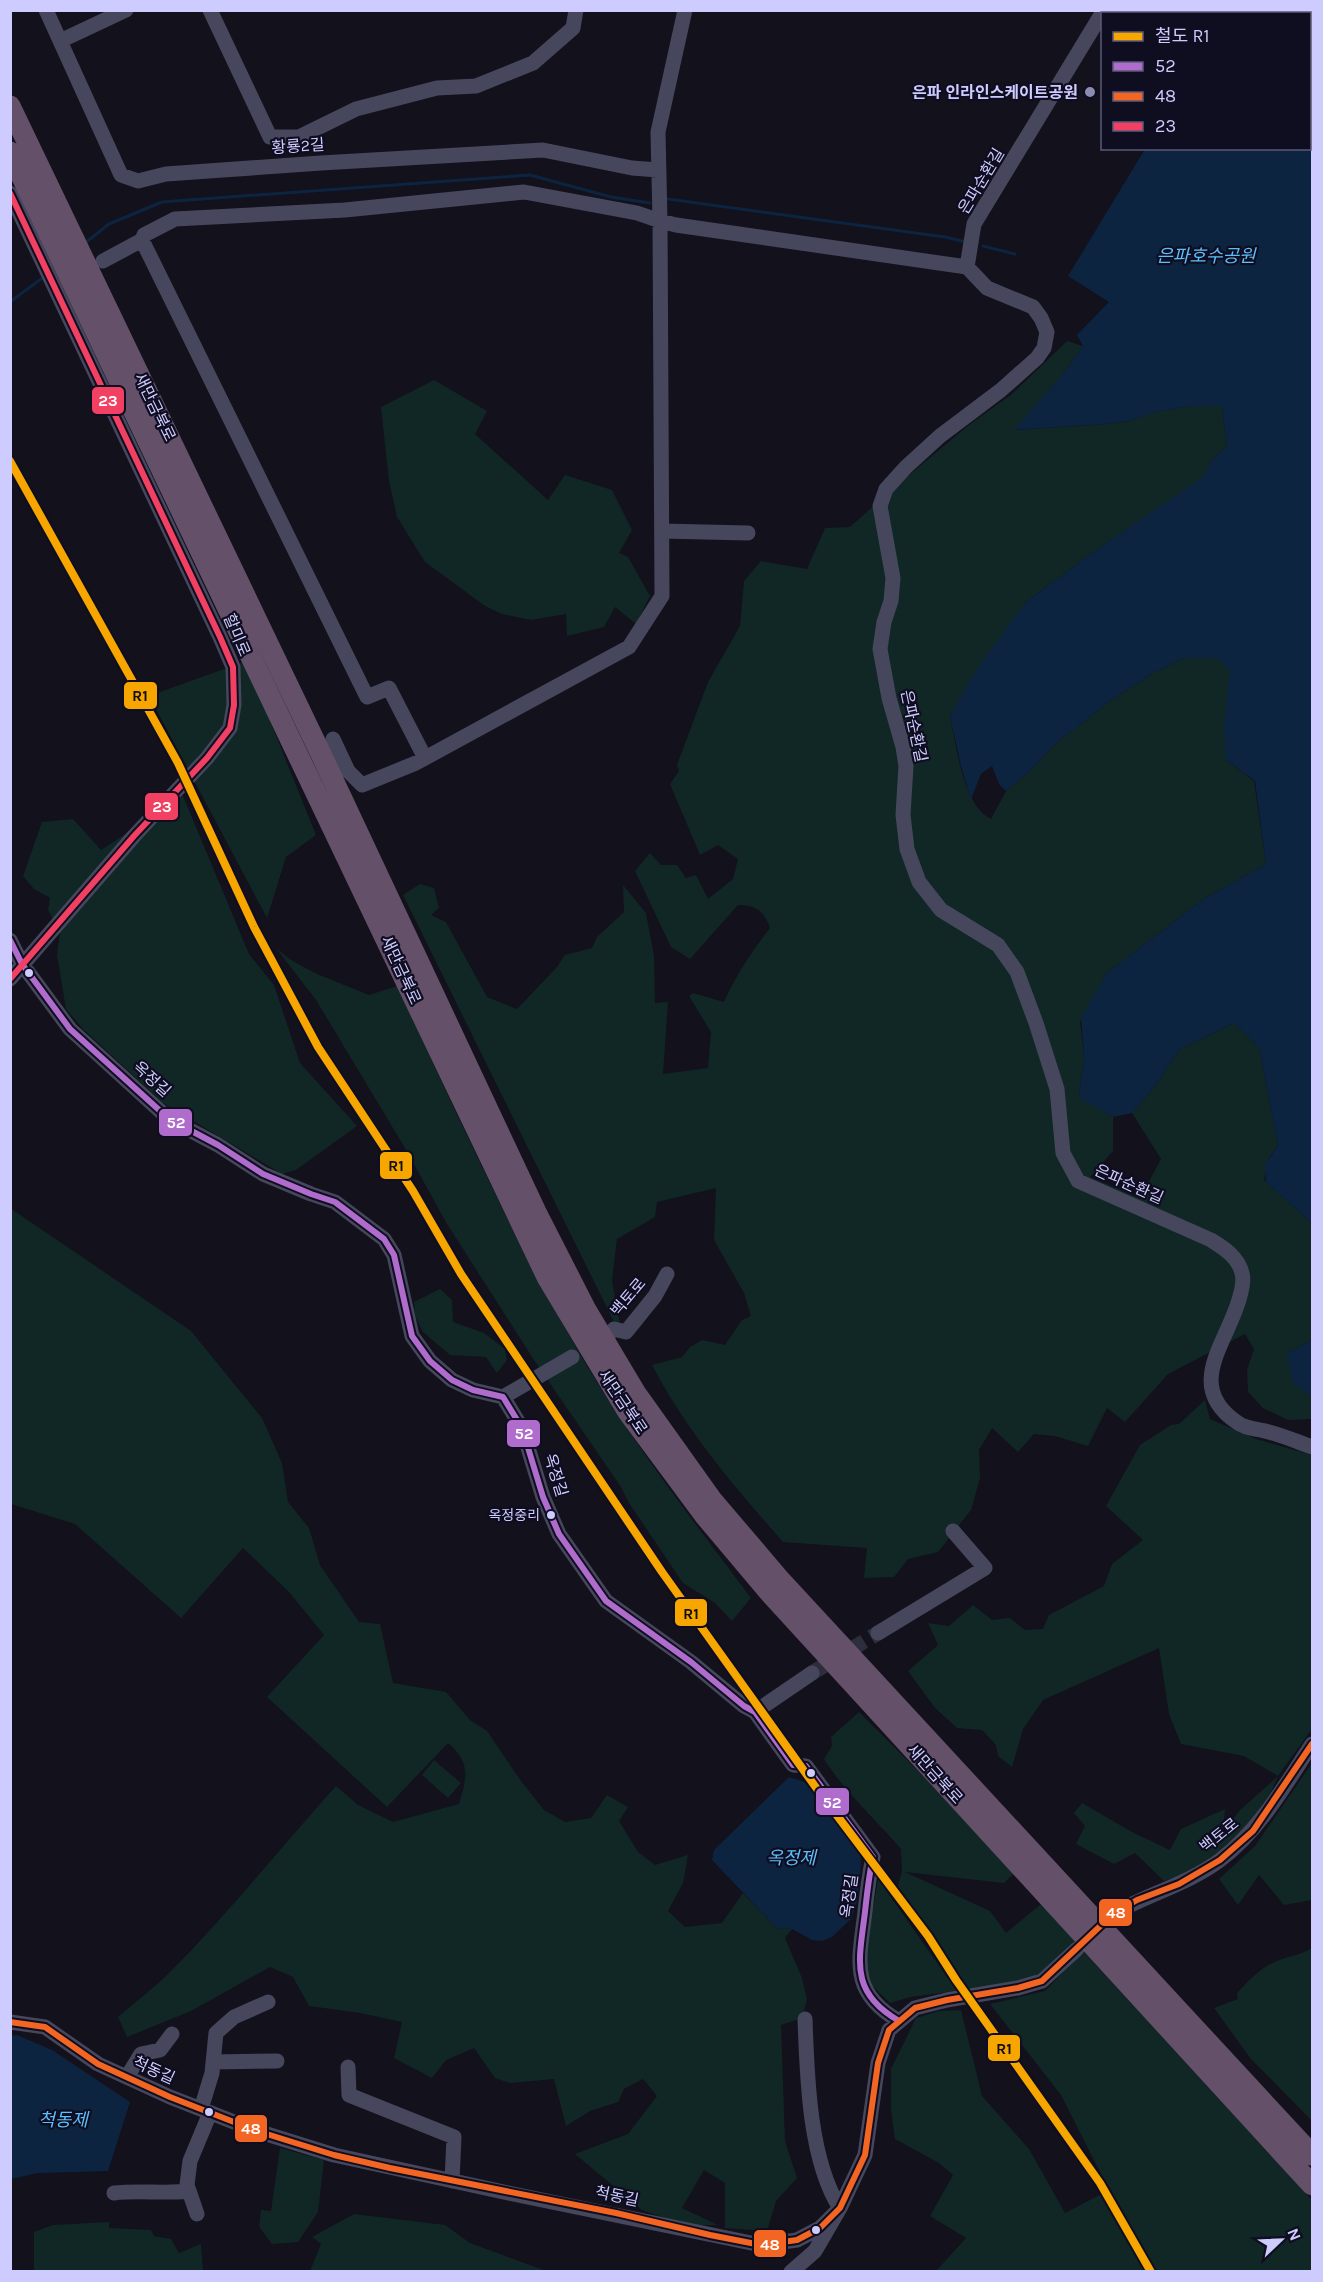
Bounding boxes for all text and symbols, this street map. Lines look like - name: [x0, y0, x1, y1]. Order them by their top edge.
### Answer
- legend: [1101, 12, 1311, 150]
- text: 철도 R1: [1155, 25, 1209, 47]
- text: 52: [1155, 55, 1176, 77]
- place label: 은파 인라인스케이트공원: [912, 83, 1078, 102]
- marker: 은파 인라인스케이트공원: [1083, 85, 1097, 99]
- text: 48: [1155, 85, 1176, 107]
- text: 23: [1155, 115, 1176, 137]
- street label: 황룡2길: [271, 135, 325, 157]
- street label: 은파순환길: [954, 145, 1008, 217]
- water label: 은파호수공원: [1156, 245, 1257, 267]
- street label: 새만금북로: [130, 370, 180, 444]
- line badge: 23: [91, 386, 125, 415]
- text: 23: [98, 391, 118, 410]
- street label: 할미로: [220, 611, 254, 659]
- line badge: R1: [123, 681, 158, 710]
- text: R1: [132, 686, 148, 705]
- street label: 은파순환길: [897, 688, 931, 764]
- line badge: 23: [144, 792, 179, 821]
- text: 23: [152, 797, 172, 816]
- street label: 새만금북로: [377, 933, 425, 1008]
- unlabelled marker: [23, 967, 35, 979]
- street label: 옥정길: [129, 1057, 175, 1101]
- line badge: 52: [158, 1108, 193, 1137]
- text: 52: [167, 1113, 186, 1132]
- line badge: R1: [379, 1151, 413, 1180]
- text: R1: [388, 1156, 404, 1175]
- street label: 은파순환길: [1092, 1160, 1166, 1208]
- street label: 백토로: [607, 1274, 650, 1320]
- street label: 새만금북로: [595, 1366, 652, 1438]
- line badge: 52: [506, 1419, 541, 1448]
- text: 52: [515, 1424, 534, 1443]
- street label: 옥정길: [540, 1451, 572, 1499]
- place label: 옥정중리: [488, 1507, 540, 1524]
- marker: 옥정중리: [545, 1509, 557, 1521]
- line badge: R1: [674, 1598, 708, 1627]
- text: R1: [683, 1604, 699, 1623]
- street label: 새만금북로: [903, 1740, 967, 1808]
- unlabelled marker: [805, 1767, 817, 1779]
- line badge: 52: [815, 1787, 850, 1816]
- text: 52: [823, 1793, 842, 1812]
- street label: 백토로: [1196, 1814, 1242, 1856]
- water label: 옥정제: [766, 1847, 818, 1869]
- street label: 옥정길: [837, 1873, 861, 1919]
- line badge: 48: [1098, 1898, 1133, 1927]
- text: 48: [1106, 1903, 1126, 1922]
- line badge: R1: [987, 2034, 1021, 2062]
- text: R1: [996, 2039, 1012, 2058]
- street label: 척동길: [130, 2052, 178, 2088]
- unlabelled marker: [203, 2106, 215, 2118]
- water label: 척동제: [38, 2109, 90, 2131]
- line badge: 48: [234, 2114, 268, 2143]
- text: 48: [241, 2119, 261, 2138]
- street label: 척동길: [593, 2182, 641, 2210]
- north arrow: [1251, 2210, 1311, 2270]
- unlabelled marker: [810, 2224, 822, 2236]
- text: N: [1283, 2225, 1305, 2243]
- line badge: 48: [753, 2229, 787, 2258]
- text: 48: [760, 2235, 780, 2254]

